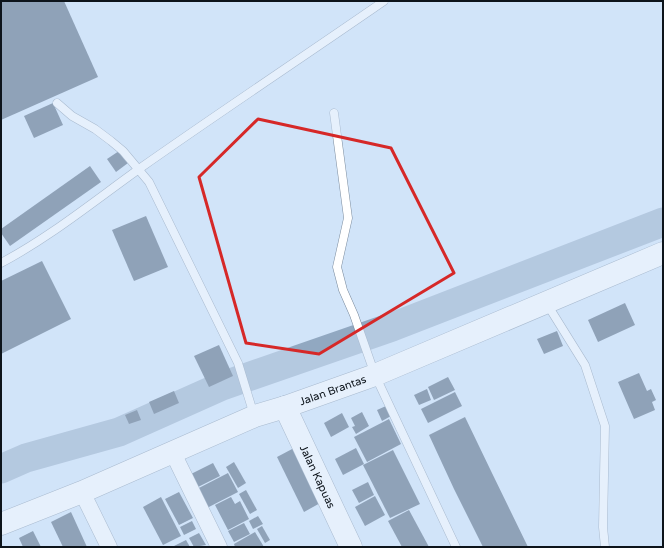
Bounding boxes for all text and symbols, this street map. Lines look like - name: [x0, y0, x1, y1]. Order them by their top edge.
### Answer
- street label: Jalan Brantas: [298, 372, 368, 408]
- street label: Jalan Kapuas: [297, 443, 338, 510]

